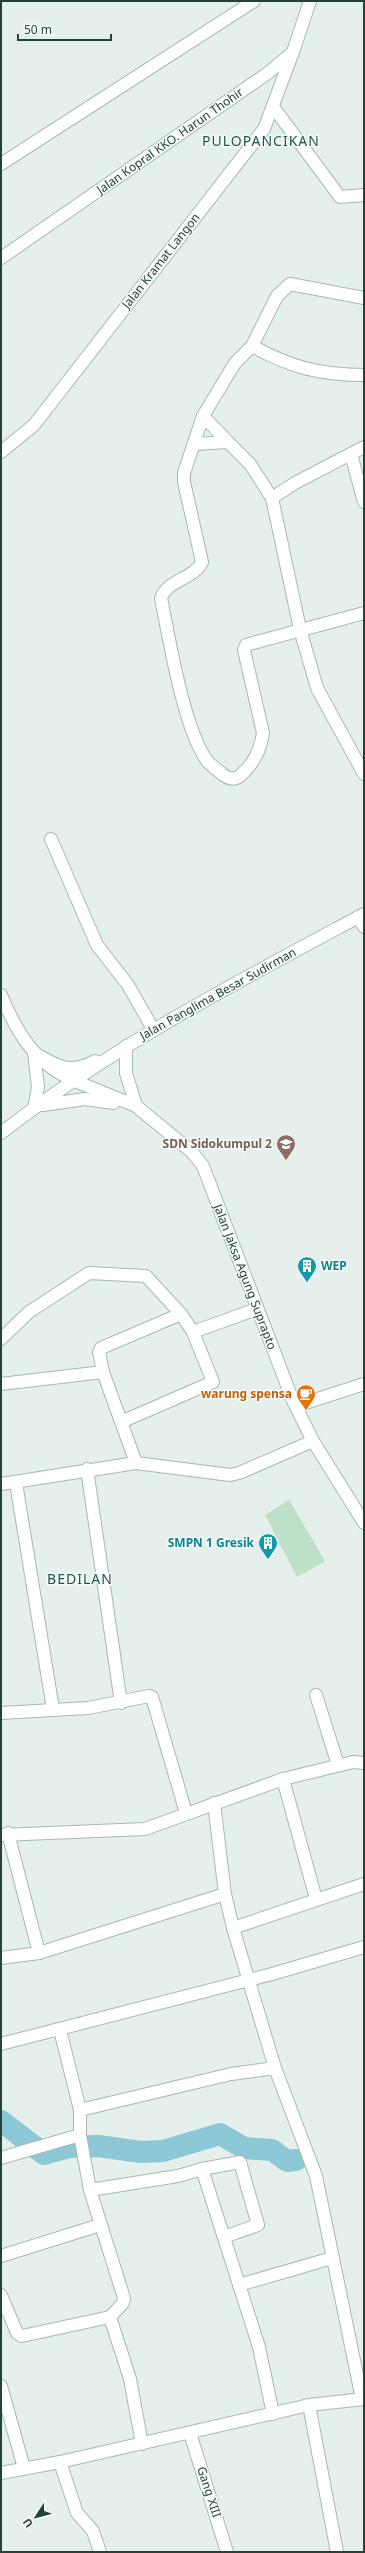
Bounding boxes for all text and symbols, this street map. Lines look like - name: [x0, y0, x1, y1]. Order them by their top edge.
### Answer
- scale bar: [18, 16, 111, 42]
- text: 50 m: [24, 21, 52, 38]
- street label: Jalan Kopral KKO. Harun Thohir: [92, 83, 246, 198]
- district label: PULOPANCIKAN: [202, 131, 320, 150]
- street label: Jalan Kramat Langon: [117, 209, 203, 313]
- street label: Jalan Panglima Besar Sudirman: [136, 943, 299, 1044]
- school or university icon: SDN Sidokumpul 2: [275, 1133, 297, 1161]
- place label: SDN Sidokumpul 2: [163, 1135, 272, 1152]
- street label: Jalan Jaksa Agung Suprapto: [209, 1201, 281, 1352]
- building icon: WEP: [296, 1255, 318, 1283]
- place label: WEP: [321, 1257, 347, 1274]
- cafe icon: warung spensa: [295, 1383, 317, 1411]
- place label: warung spensa: [201, 1385, 292, 1402]
- building icon: SMPN 1 Gresik: [257, 1532, 279, 1560]
- place label: SMPN 1 Gresik: [168, 1534, 255, 1551]
- district label: BEDILAN: [47, 1569, 113, 1588]
- street label: Gang XIII: [193, 2464, 226, 2519]
- north arrow: [16, 2497, 56, 2537]
- text: U: [19, 2515, 36, 2531]

